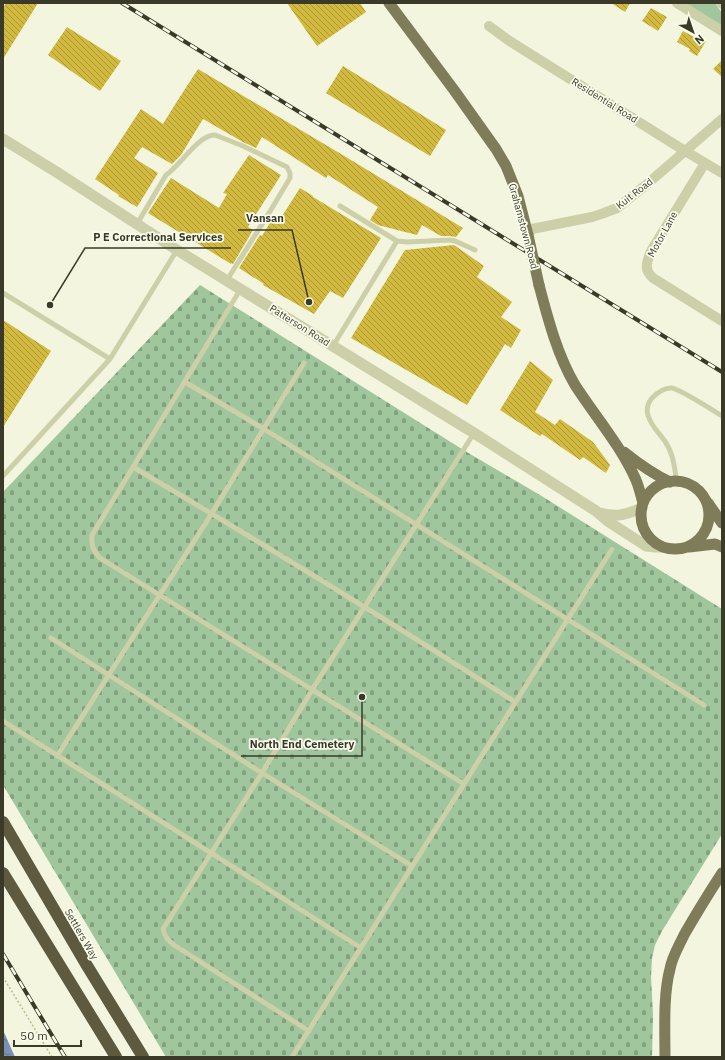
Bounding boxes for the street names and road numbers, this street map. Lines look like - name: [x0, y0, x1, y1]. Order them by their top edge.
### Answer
- street label: Residential Road: [569, 75, 640, 126]
- street label: Kuit Road: [613, 175, 655, 212]
- street label: Grahamstown Road: [506, 182, 541, 270]
- street label: Motor Lane: [645, 209, 681, 259]
- street label: Patterson Road: [267, 302, 332, 349]
- street label: Settlers Way: [62, 907, 101, 962]

